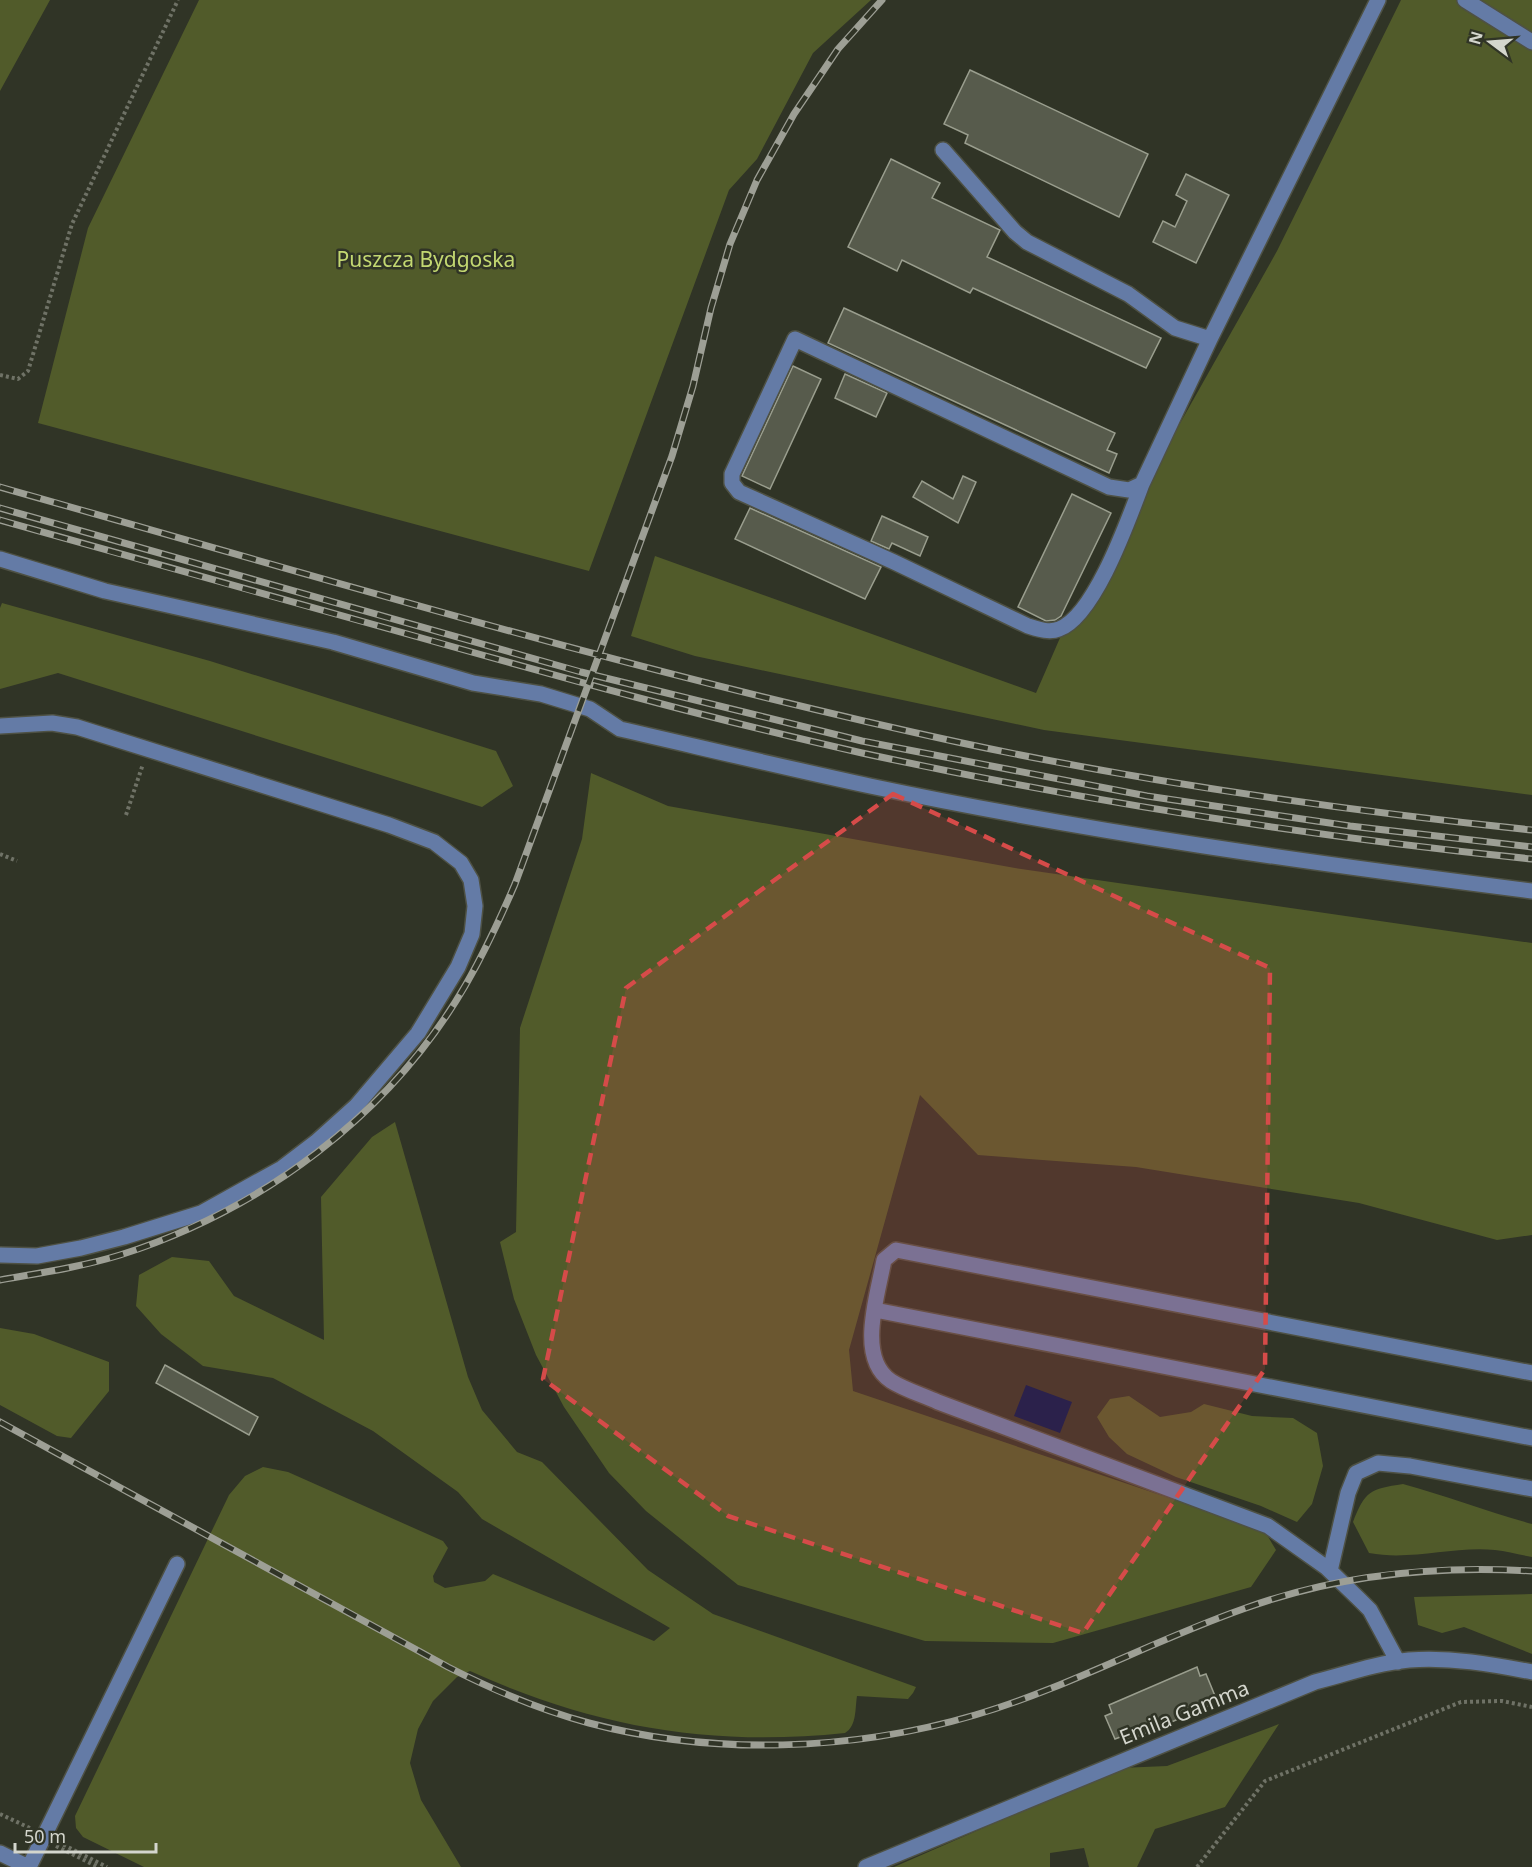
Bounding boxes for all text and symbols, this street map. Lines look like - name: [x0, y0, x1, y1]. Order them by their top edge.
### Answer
- north arrow: [1460, 12, 1520, 72]
- text: N: [1463, 29, 1488, 47]
- park label: Puszcza Bydgoska: [337, 245, 515, 273]
- street label: Emila Gamma: [1115, 1673, 1253, 1751]
- scale bar: [15, 1816, 156, 1854]
- text: 50 m: [24, 1824, 66, 1848]

